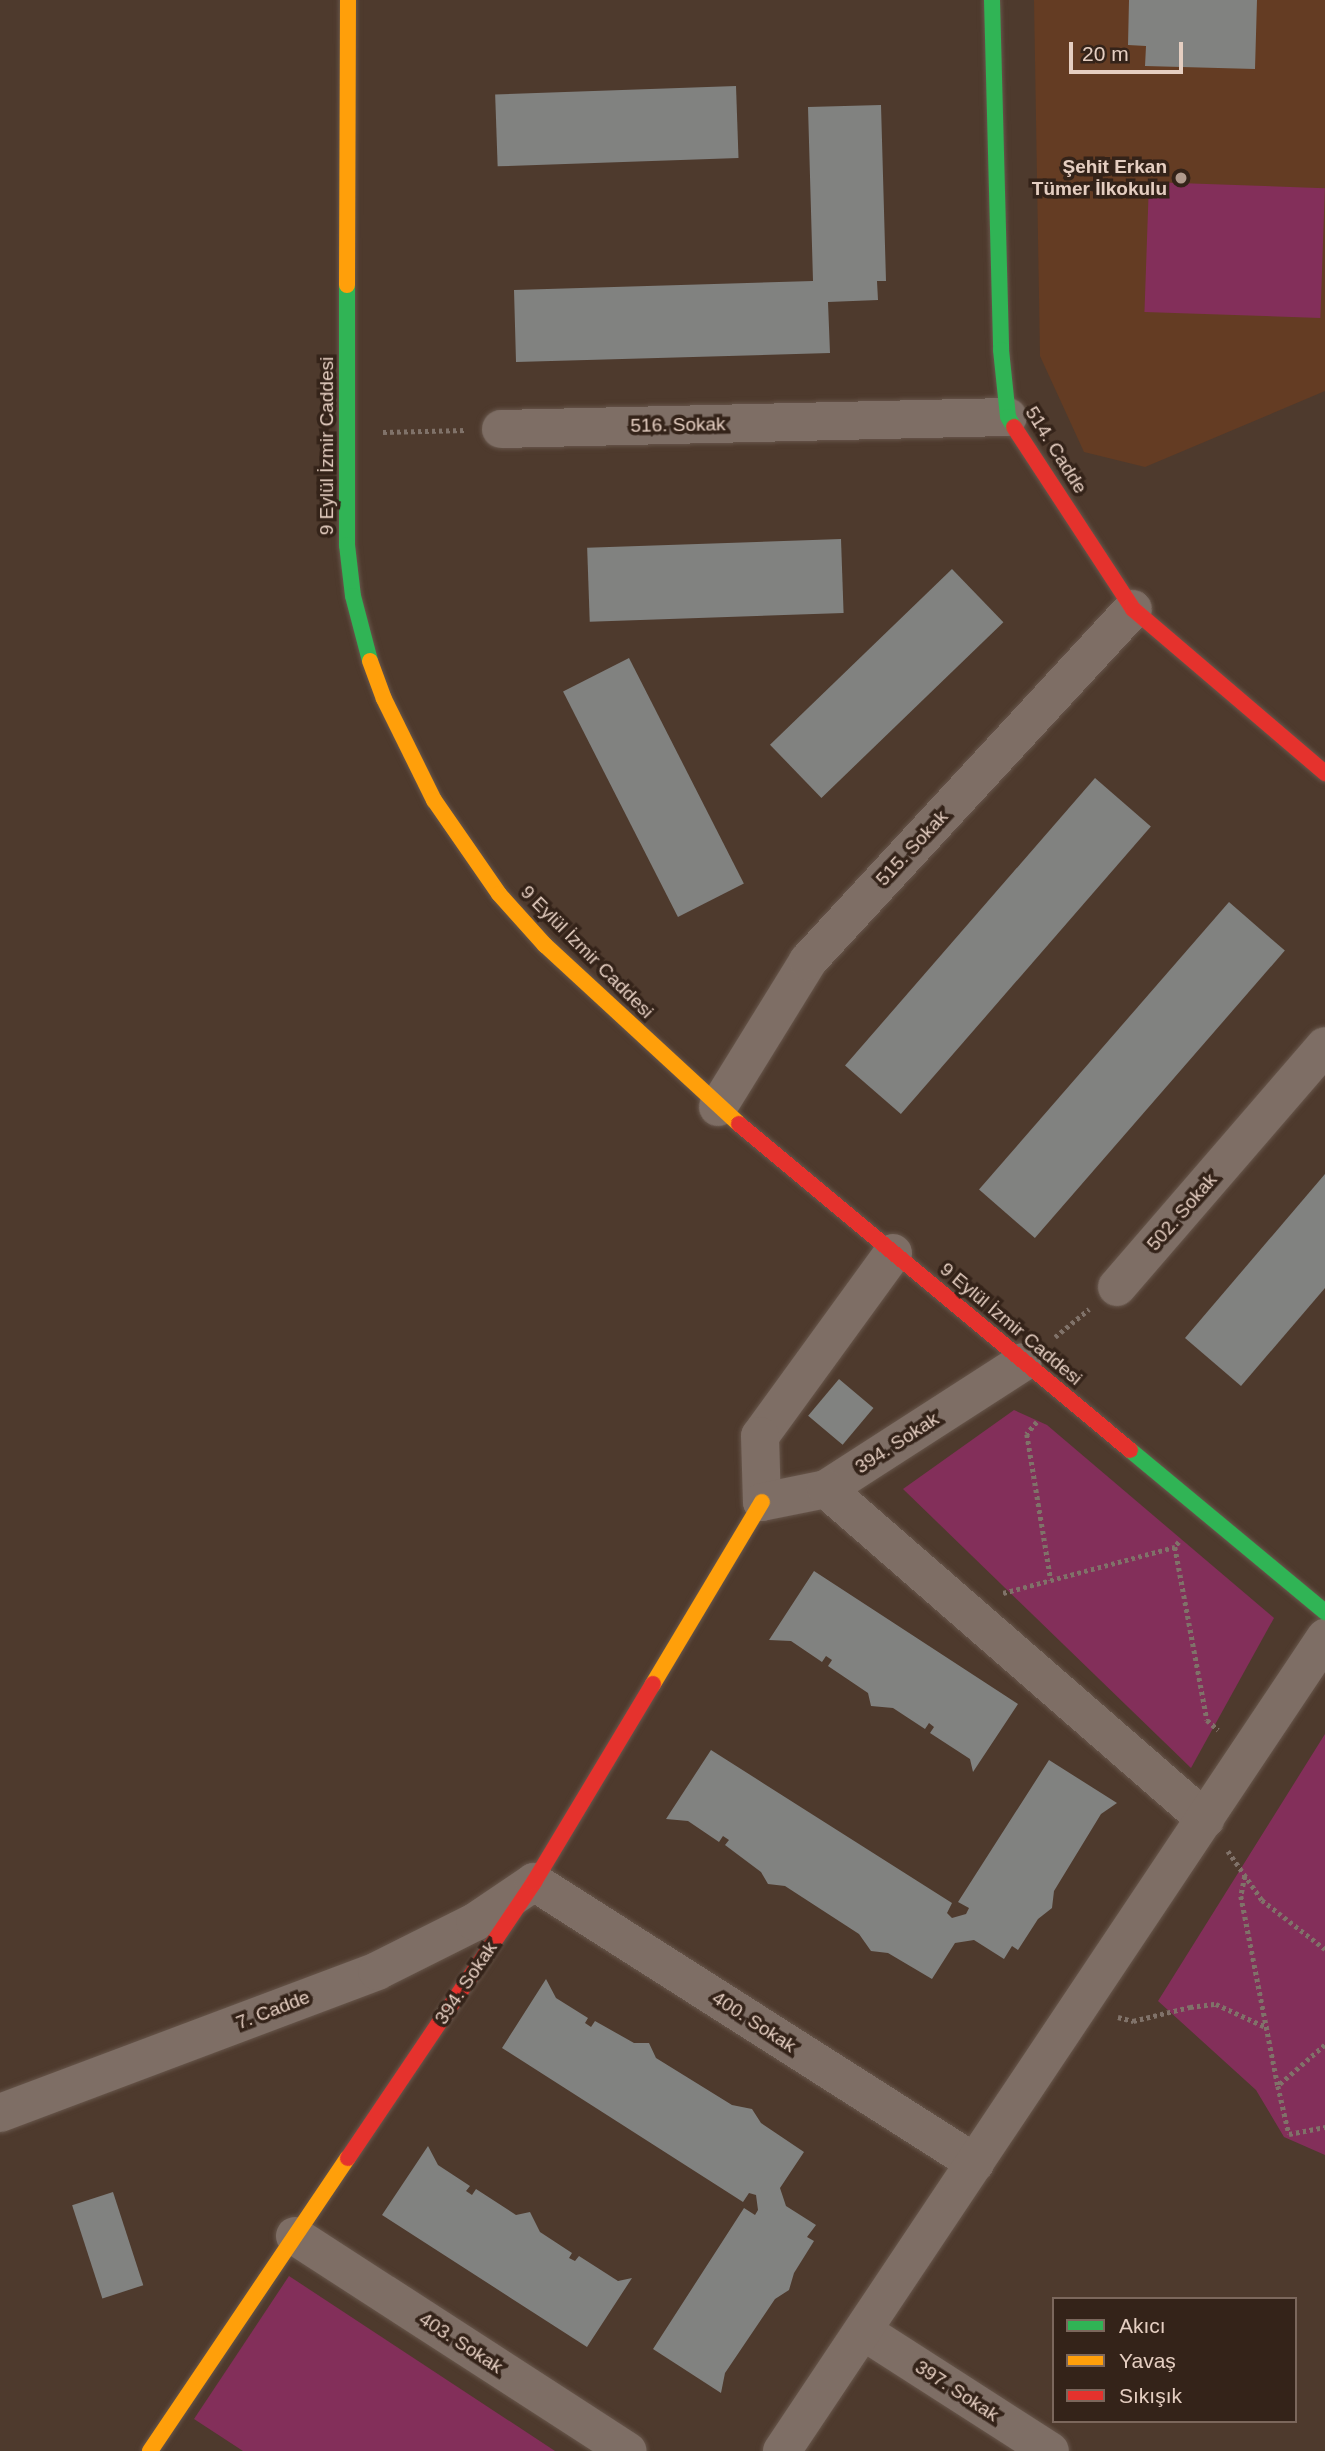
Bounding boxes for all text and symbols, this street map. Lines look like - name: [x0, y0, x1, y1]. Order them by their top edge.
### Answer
- scale bar: [1073, 28, 1187, 72]
- text: 20 m: [1082, 42, 1129, 65]
- place label: Şehit Erkan Tümer İlkokulu: [1032, 156, 1167, 200]
- marker: Şehit Erkan Tümer İlkokulu: [1173, 170, 1189, 186]
- street label: 9 Eylül İzmir Caddesi: [316, 357, 338, 535]
- street label: 514. Cadde: [1020, 402, 1092, 498]
- street label: 516. Sokak: [630, 413, 726, 437]
- street label: 515. Sokak: [871, 805, 953, 891]
- street label: 9 Eylül İzmir Caddesi: [516, 881, 658, 1023]
- street label: 502. Sokak: [1142, 1169, 1222, 1255]
- street label: 9 Eylül İzmir Caddesi: [935, 1258, 1087, 1390]
- street label: 394. Sokak: [851, 1408, 943, 1478]
- street label: 394. Sokak: [430, 1937, 502, 2029]
- street label: 7. Cadde: [233, 1986, 313, 2034]
- street label: 400. Sokak: [708, 1987, 800, 2057]
- legend: [1052, 2297, 1297, 2423]
- street label: 403. Sokak: [415, 2308, 507, 2378]
- text: Akıcı: [1119, 2314, 1166, 2337]
- text: Yavaş: [1119, 2349, 1176, 2372]
- street label: 397. Sokak: [911, 2356, 1003, 2426]
- text: Sıkışık: [1119, 2384, 1182, 2407]

